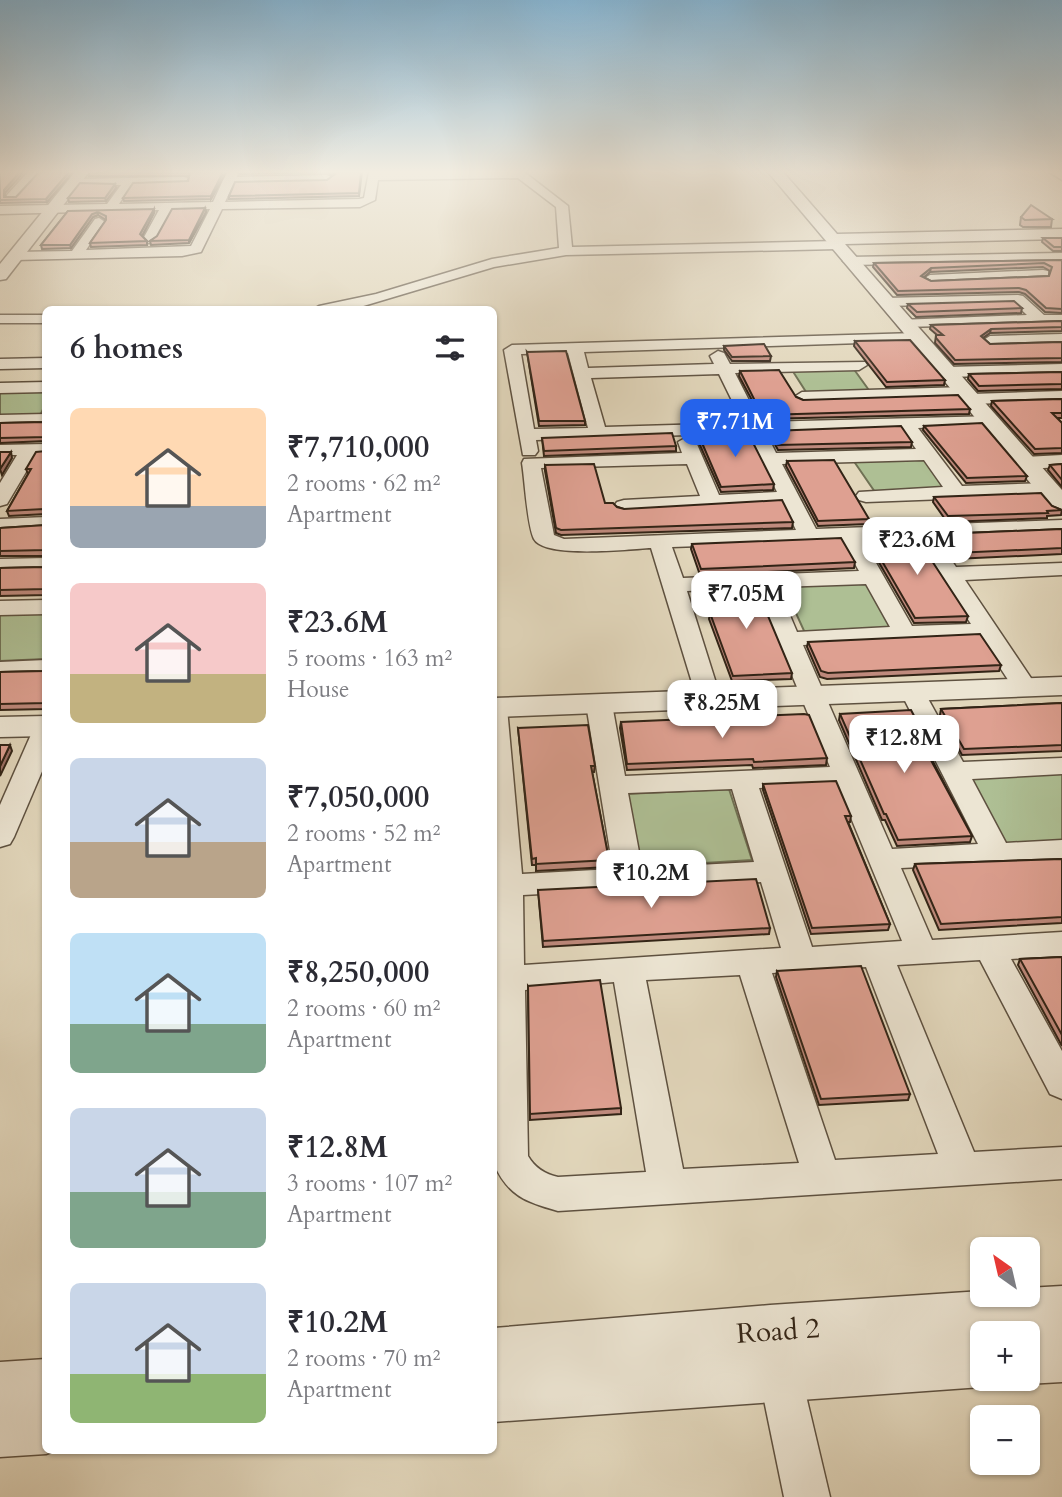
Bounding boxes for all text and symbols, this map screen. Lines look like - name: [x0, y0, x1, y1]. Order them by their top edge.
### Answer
- text: 6 homes: [70, 328, 183, 369]
- icon: filters: [431, 329, 469, 367]
- pin: ₹7.71M: [678, 400, 792, 459]
- text: ₹7.71M: [696, 406, 774, 437]
- text: ₹7,710,000: [287, 427, 429, 468]
- icon: home: [126, 436, 210, 520]
- text: 2 rooms · 62 m²: [287, 468, 440, 499]
- text: Apartment: [287, 499, 391, 530]
- pin: ₹23.6M: [860, 518, 974, 577]
- text: ₹23.6M: [878, 524, 956, 555]
- pin: ₹7.05M: [689, 572, 803, 631]
- text: ₹7.05M: [707, 578, 785, 609]
- text: ₹23.6M: [287, 602, 388, 643]
- icon: home: [126, 611, 210, 695]
- text: 5 rooms · 163 m²: [287, 643, 452, 674]
- text: House: [287, 674, 349, 705]
- pin: ₹8.25M: [665, 680, 779, 740]
- text: ₹8.25M: [683, 687, 761, 718]
- pin: ₹12.8M: [847, 716, 961, 775]
- text: ₹12.8M: [865, 722, 943, 753]
- text: ₹7,050,000: [287, 777, 429, 818]
- icon: home: [126, 786, 210, 870]
- text: 2 rooms · 52 m²: [287, 818, 440, 849]
- text: Apartment: [287, 849, 391, 880]
- pin: ₹10.2M: [594, 850, 708, 910]
- text: ₹10.2M: [612, 857, 690, 888]
- text: ₹8,250,000: [287, 952, 429, 993]
- icon: home: [126, 961, 210, 1045]
- text: 2 rooms · 60 m²: [287, 993, 440, 1024]
- text: Apartment: [287, 1024, 391, 1055]
- text: ₹12.8M: [287, 1127, 388, 1168]
- icon: home: [126, 1136, 210, 1220]
- text: 3 rooms · 107 m²: [287, 1168, 452, 1199]
- text: Apartment: [287, 1199, 391, 1230]
- north arrow: [970, 1237, 1040, 1307]
- map controls: [970, 1237, 1040, 1475]
- text: ₹10.2M: [287, 1302, 388, 1343]
- street label: Road 2: [735, 1309, 821, 1353]
- icon: home: [126, 1311, 210, 1395]
- button: +: [970, 1321, 1040, 1391]
- text: 2 rooms · 70 m²: [287, 1343, 440, 1374]
- text: Apartment: [287, 1374, 391, 1405]
- button: −: [970, 1405, 1040, 1475]

